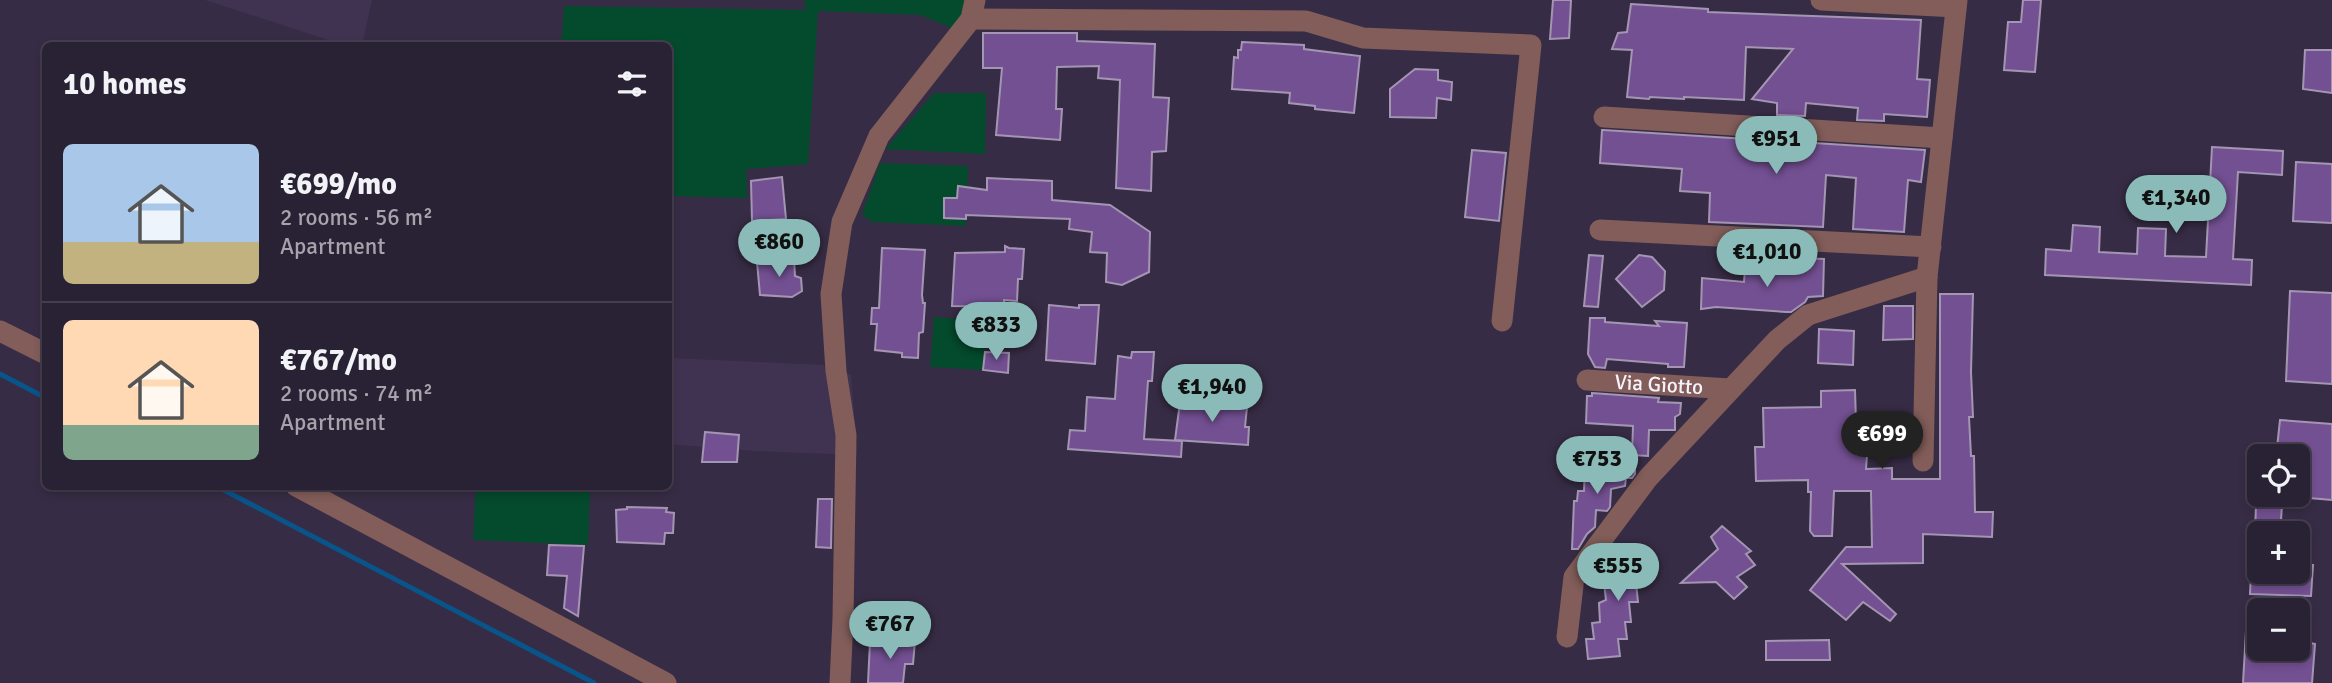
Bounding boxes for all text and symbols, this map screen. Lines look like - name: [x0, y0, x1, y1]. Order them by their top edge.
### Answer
- icon: filters: [613, 65, 651, 103]
- text: 10 homes: [63, 66, 186, 103]
- pin: €951: [1735, 116, 1817, 176]
- text: €951: [1751, 124, 1801, 153]
- text: €699/mo: [280, 166, 397, 203]
- icon: home: [119, 172, 203, 256]
- pin: €1,340: [2119, 176, 2233, 235]
- text: €1,340: [2142, 183, 2210, 212]
- text: 2 rooms · 56 m²: [280, 203, 433, 232]
- pin: €860: [738, 219, 820, 279]
- text: €860: [754, 227, 804, 256]
- pin: €1,010: [1710, 230, 1824, 289]
- text: Apartment: [280, 232, 385, 261]
- text: €1,010: [1733, 237, 1801, 266]
- pin: €833: [955, 302, 1037, 362]
- text: €833: [971, 310, 1021, 339]
- text: €767/mo: [280, 342, 397, 379]
- icon: home: [119, 348, 203, 432]
- pin: €1,940: [1155, 364, 1269, 424]
- street label: Via Giotto: [1614, 369, 1704, 400]
- text: €1,940: [1178, 372, 1246, 401]
- text: 2 rooms · 74 m²: [280, 379, 433, 408]
- text: Apartment: [280, 408, 385, 437]
- pin: €699: [1841, 412, 1923, 471]
- text: €699: [1857, 419, 1907, 448]
- pin: €753: [1556, 436, 1638, 496]
- text: €753: [1572, 444, 1622, 473]
- map controls: [2247, 444, 2310, 661]
- button: locate: [2247, 444, 2310, 507]
- button: +: [2247, 521, 2310, 584]
- pin: €555: [1577, 544, 1659, 603]
- text: €555: [1593, 551, 1643, 580]
- button: −: [2247, 598, 2310, 661]
- pin: €767: [849, 602, 931, 661]
- text: €767: [865, 609, 915, 638]

